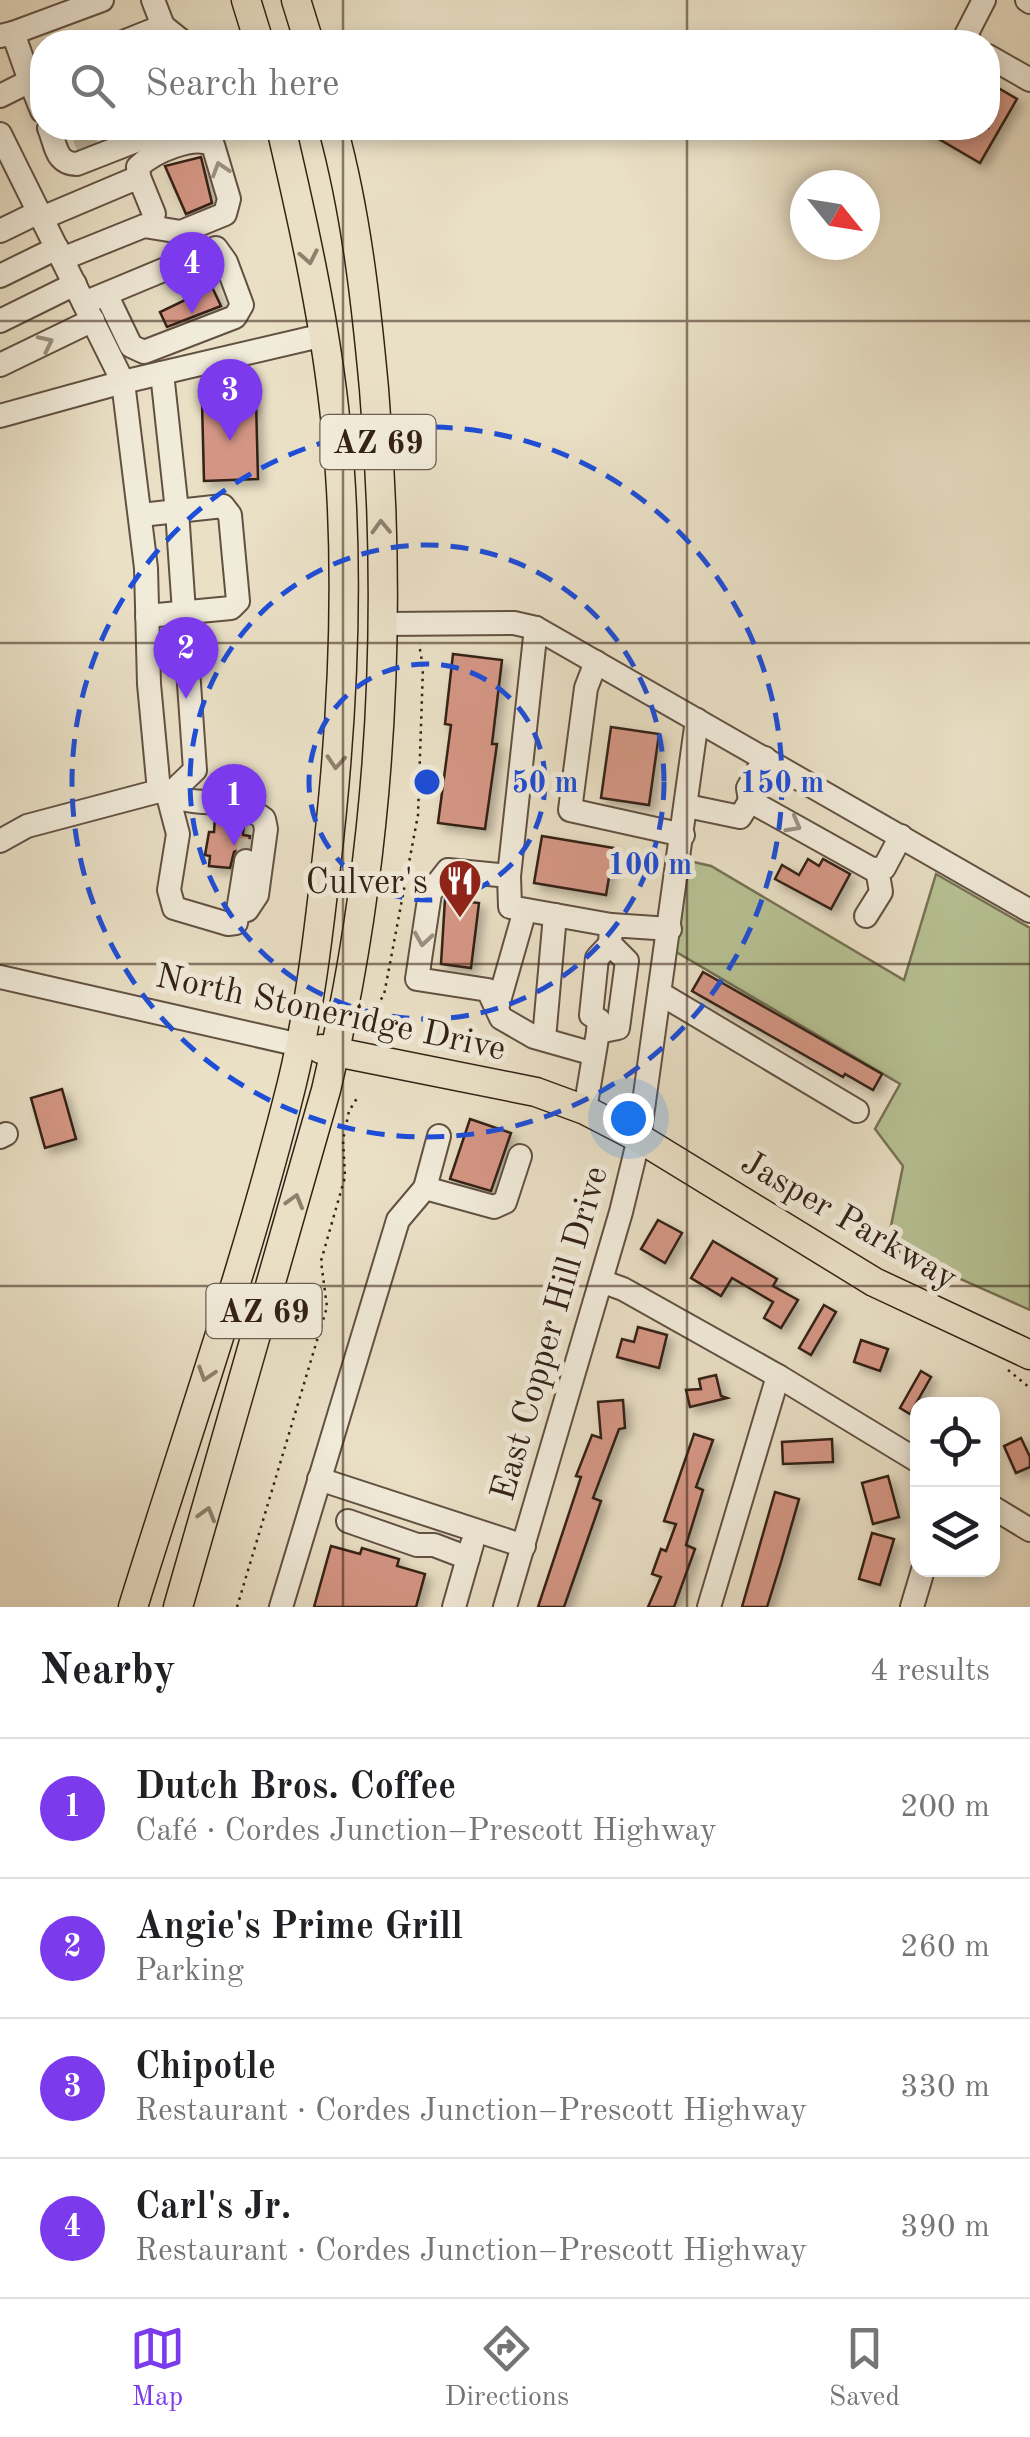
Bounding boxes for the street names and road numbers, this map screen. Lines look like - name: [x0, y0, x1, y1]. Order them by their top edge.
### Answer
- road number: AZ 69: [320, 415, 436, 469]
- street label: North Stoneridge Drive: [152, 959, 509, 1068]
- street label: Jasper Parkway: [735, 1145, 963, 1297]
- street label: East Copper Hill Drive: [486, 1163, 615, 1505]
- road number: AZ 69: [206, 1284, 322, 1338]

